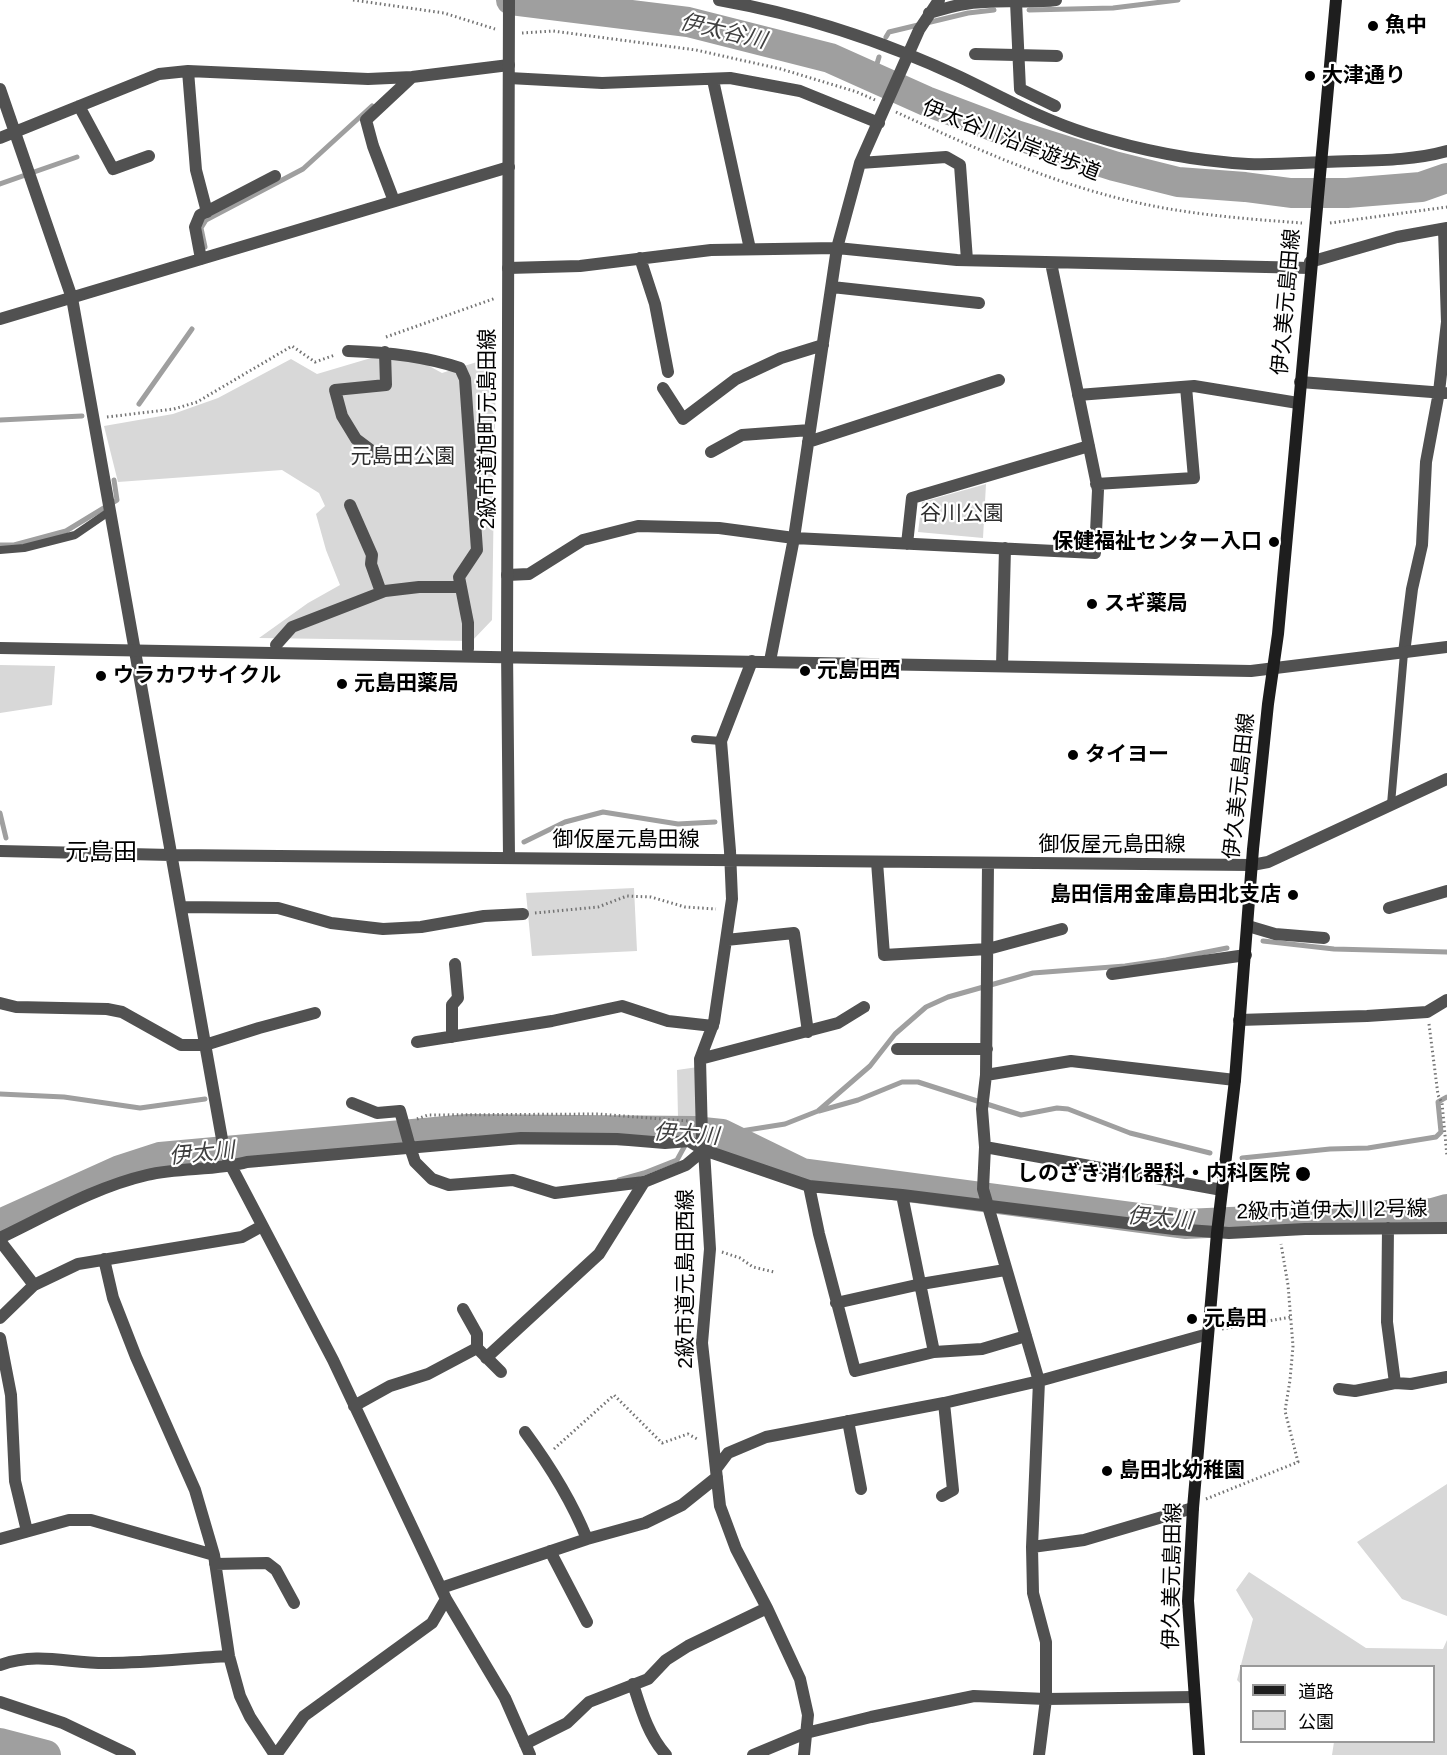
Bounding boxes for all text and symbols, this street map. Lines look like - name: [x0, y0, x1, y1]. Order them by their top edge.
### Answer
- water label: 伊太谷川: [677, 9, 769, 55]
- place label: 魚中: [1385, 13, 1427, 39]
- marker: 魚中: [1366, 19, 1380, 33]
- place label: 大津通り: [1322, 63, 1406, 89]
- marker: 大津通り: [1303, 69, 1317, 83]
- street label: 伊太谷川沿岸遊歩道: [918, 95, 1104, 187]
- street label: 伊久美元島田線: [1268, 228, 1306, 376]
- street label: 2級市道旭町元島田線: [475, 329, 501, 529]
- park label: 元島田公園: [351, 444, 455, 470]
- park label: 谷川公園: [920, 501, 1004, 527]
- place label: 保健福祉センター入口: [1052, 529, 1262, 555]
- marker: 保健福祉センター入口: [1267, 535, 1281, 549]
- place label: スギ薬局: [1104, 591, 1188, 617]
- marker: スギ薬局: [1085, 597, 1099, 611]
- place label: 元島田西: [817, 658, 901, 684]
- place label: ウラカワサイクル: [113, 663, 281, 689]
- marker: 元島田西: [798, 664, 812, 678]
- marker: ウラカワサイクル: [94, 669, 108, 683]
- place label: 元島田薬局: [354, 671, 459, 697]
- marker: 元島田薬局: [335, 677, 349, 691]
- street label: 伊久美元島田線: [1220, 712, 1260, 860]
- place label: タイヨー: [1085, 742, 1169, 768]
- marker: タイヨー: [1066, 748, 1080, 762]
- street label: 御仮屋元島田線: [553, 827, 699, 853]
- street label: 御仮屋元島田線: [1039, 832, 1185, 858]
- district label: 元島田: [65, 839, 137, 867]
- place label: 島田信用金庫島田北支店: [1050, 882, 1281, 908]
- marker: 島田信用金庫島田北支店: [1286, 888, 1300, 902]
- water label: 伊太川: [652, 1120, 720, 1150]
- water label: 伊太川: [168, 1137, 236, 1171]
- place label: しのざき消化器科・内科医院: [1017, 1161, 1290, 1187]
- marker: しのざき消化器科・内科医院: [1294, 1165, 1312, 1183]
- street label: 2級市道元島田西線: [673, 1189, 699, 1369]
- street label: 2級市道伊太川2号線: [1236, 1197, 1428, 1225]
- water label: 伊太川: [1126, 1203, 1194, 1235]
- place label: 元島田: [1204, 1306, 1267, 1332]
- marker: 元島田: [1185, 1312, 1199, 1326]
- place label: 島田北幼稚園: [1119, 1458, 1245, 1484]
- marker: 島田北幼稚園: [1100, 1464, 1114, 1478]
- street label: 伊久美元島田線: [1159, 1502, 1187, 1650]
- legend: [1240, 1665, 1435, 1743]
- text: 道路: [1298, 1682, 1334, 1702]
- text: 公園: [1298, 1712, 1334, 1732]

